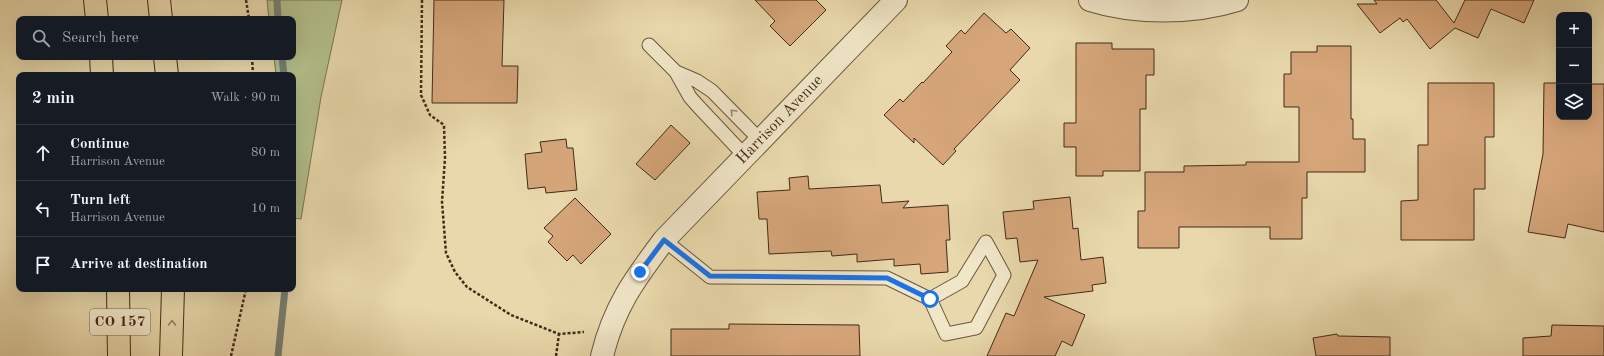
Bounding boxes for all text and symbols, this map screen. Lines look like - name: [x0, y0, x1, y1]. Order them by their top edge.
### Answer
- map controls: [1556, 12, 1592, 120]
- button: +: [1556, 12, 1592, 48]
- search box: [16, 16, 296, 60]
- icon: search: [30, 27, 52, 49]
- text: Search here: [62, 31, 139, 46]
- button: −: [1556, 48, 1592, 84]
- street label: Harrison Avenue: [734, 72, 826, 168]
- button: layers: [1556, 84, 1592, 120]
- text: 2 min: [32, 90, 75, 107]
- text: Walk · 90 m: [211, 91, 280, 104]
- one-way arrow: [730, 109, 738, 117]
- text: Continue: [70, 137, 129, 152]
- icon: ahead: [32, 142, 54, 164]
- text: 80 m: [251, 146, 280, 159]
- text: Harrison Avenue: [70, 155, 165, 168]
- text: Turn left: [70, 193, 130, 208]
- icon: left: [32, 198, 54, 220]
- text: 10 m: [251, 202, 280, 215]
- text: Harrison Avenue: [70, 211, 165, 224]
- icon: arrive: [32, 254, 54, 276]
- text: Arrive at destination: [70, 257, 208, 272]
- route end: [631, 263, 649, 281]
- route start: [921, 290, 939, 308]
- road number: CO 157: [90, 309, 150, 335]
- one-way arrow: [168, 320, 176, 326]

